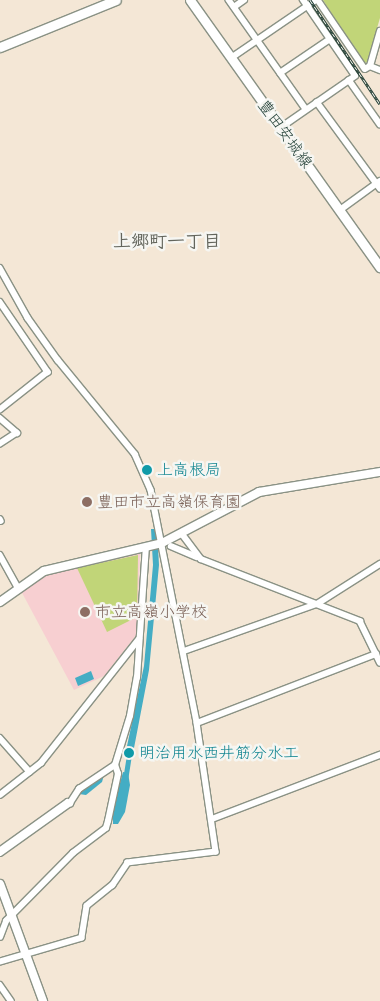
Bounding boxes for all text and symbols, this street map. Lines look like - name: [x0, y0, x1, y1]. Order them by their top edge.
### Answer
- street label: 豊田安城線: [254, 96, 316, 172]
- district label: 上郷町一丁目: [113, 231, 221, 253]
- place label: 上高根局: [157, 460, 221, 480]
- marker: 上高根局: [141, 464, 153, 476]
- place label: 豊田市立高嶺保育園: [97, 492, 241, 512]
- marker: 豊田市立高嶺保育園: [81, 496, 93, 508]
- place label: 市立高嶺小学校: [95, 602, 207, 622]
- marker: 市立高嶺小学校: [79, 606, 91, 618]
- place label: 明治用水西井筋分水工: [139, 743, 299, 763]
- marker: 明治用水西井筋分水工: [123, 747, 135, 759]

